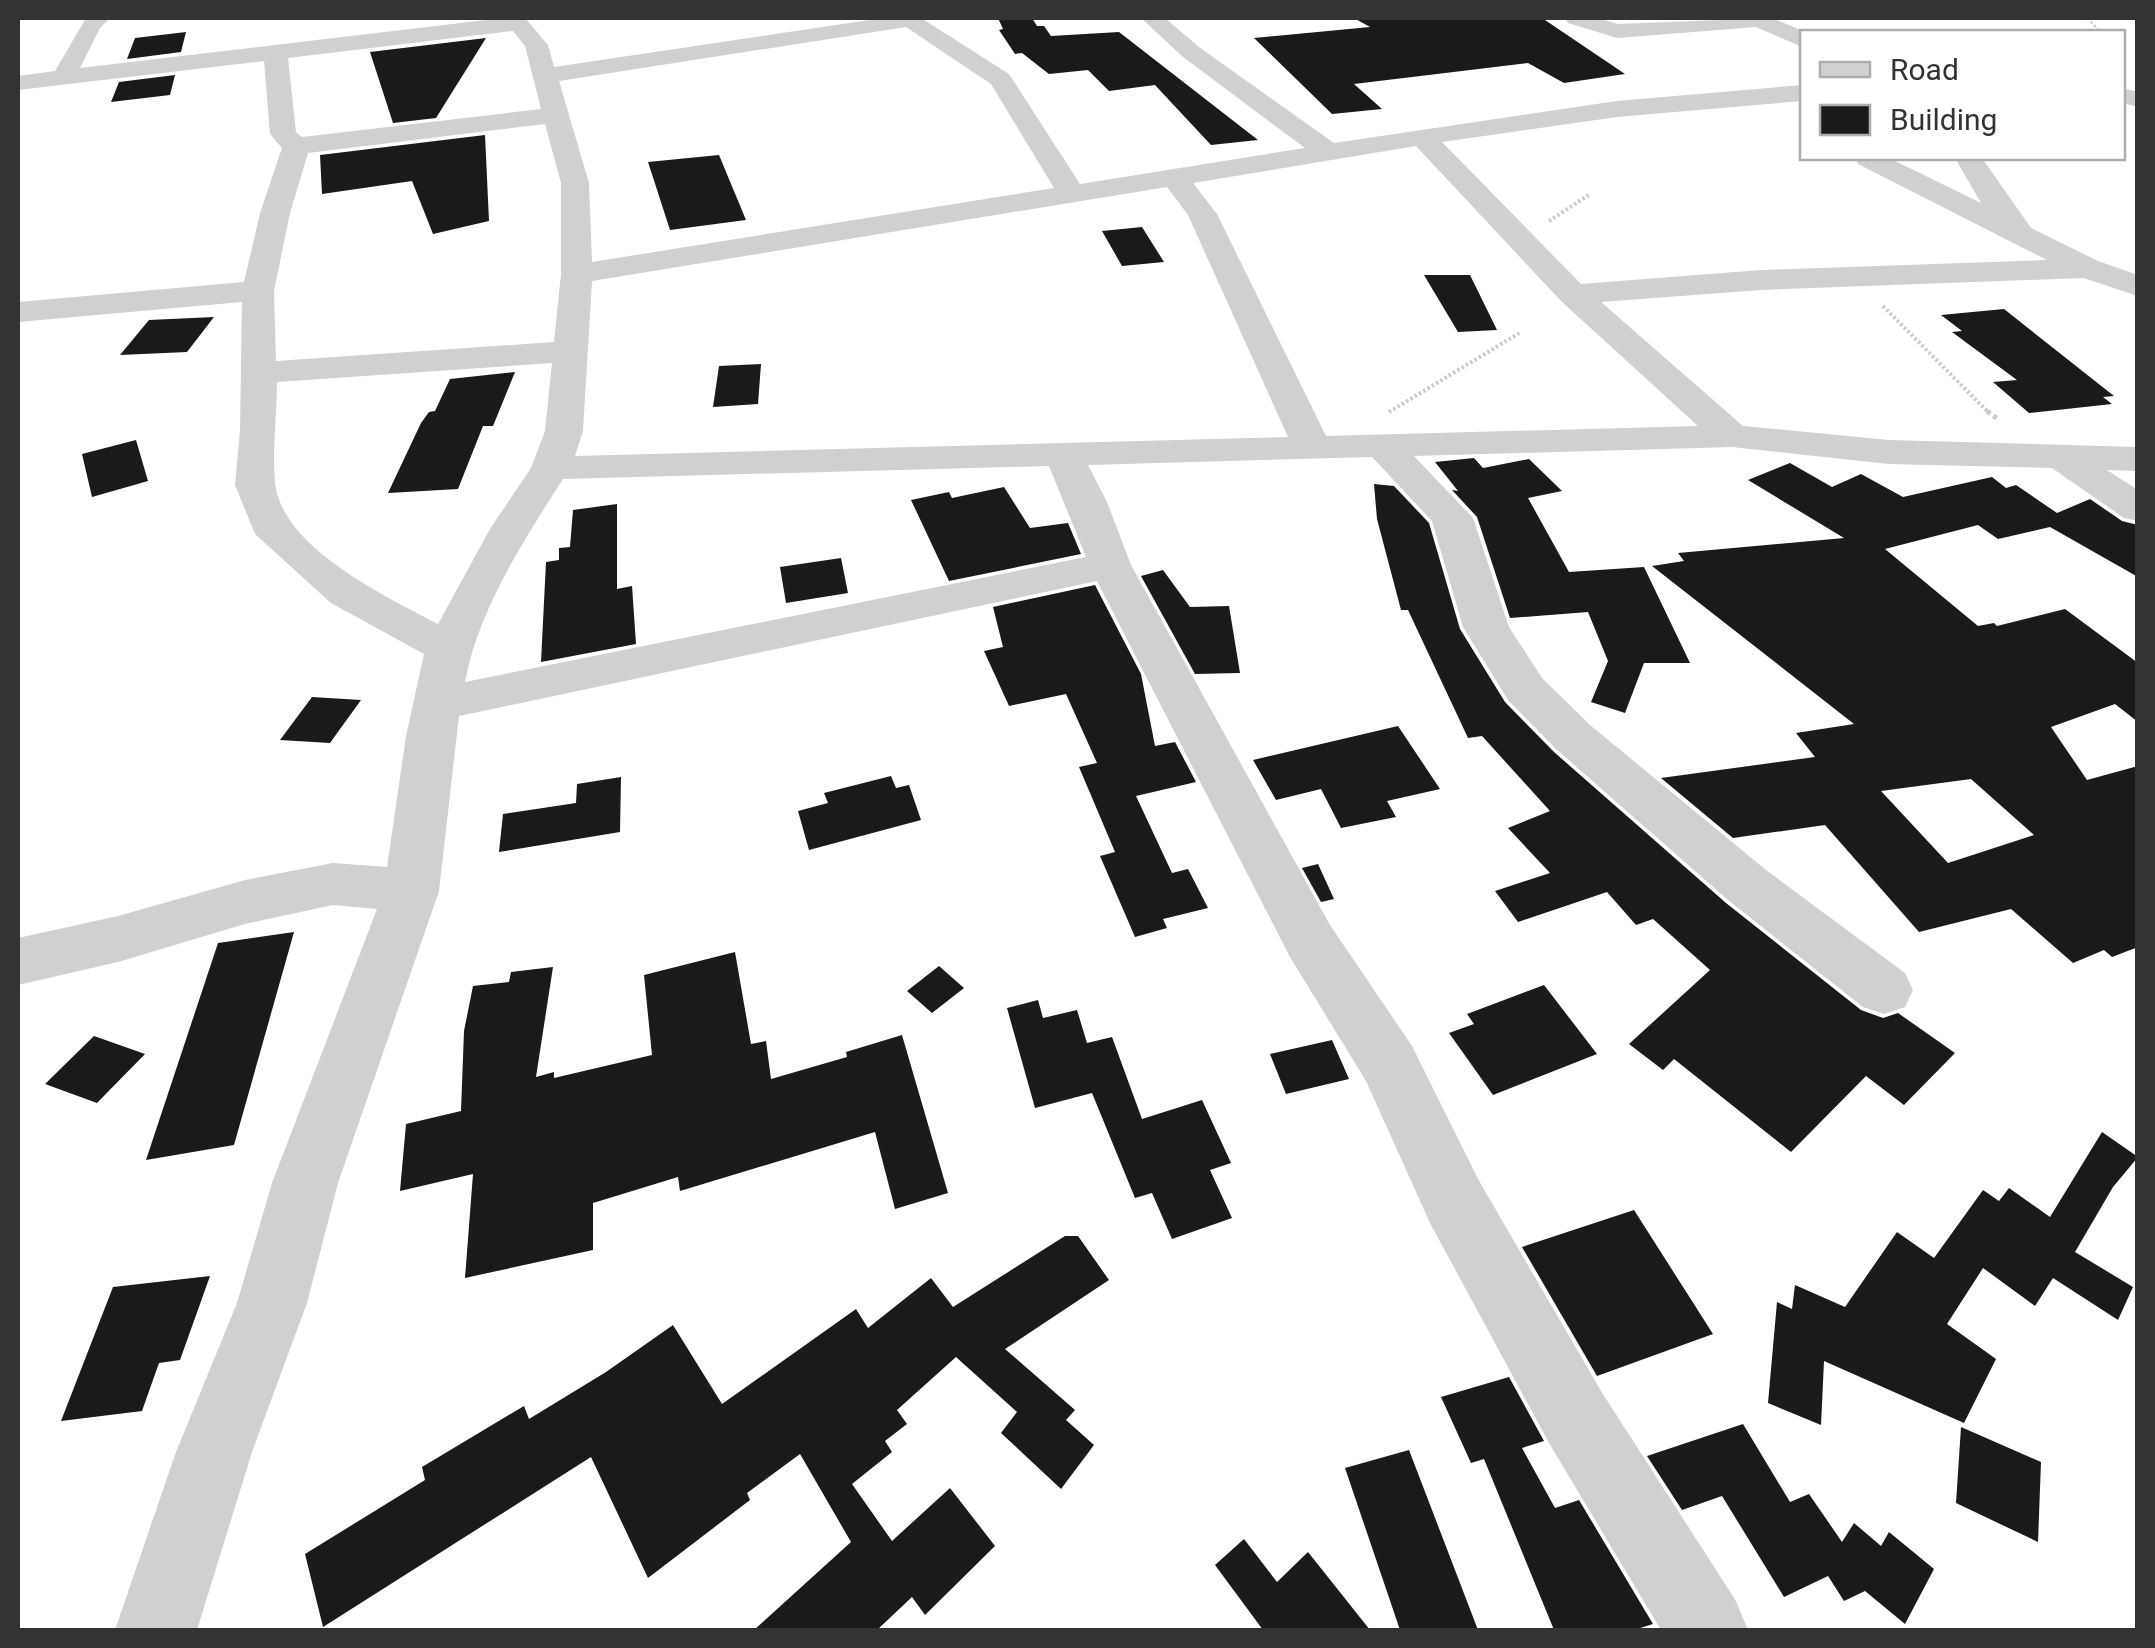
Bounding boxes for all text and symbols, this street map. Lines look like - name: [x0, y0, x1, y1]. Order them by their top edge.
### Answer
- legend: [1800, 30, 2125, 160]
- text: Road: [1890, 52, 1959, 87]
- text: Building: [1890, 102, 1997, 137]

